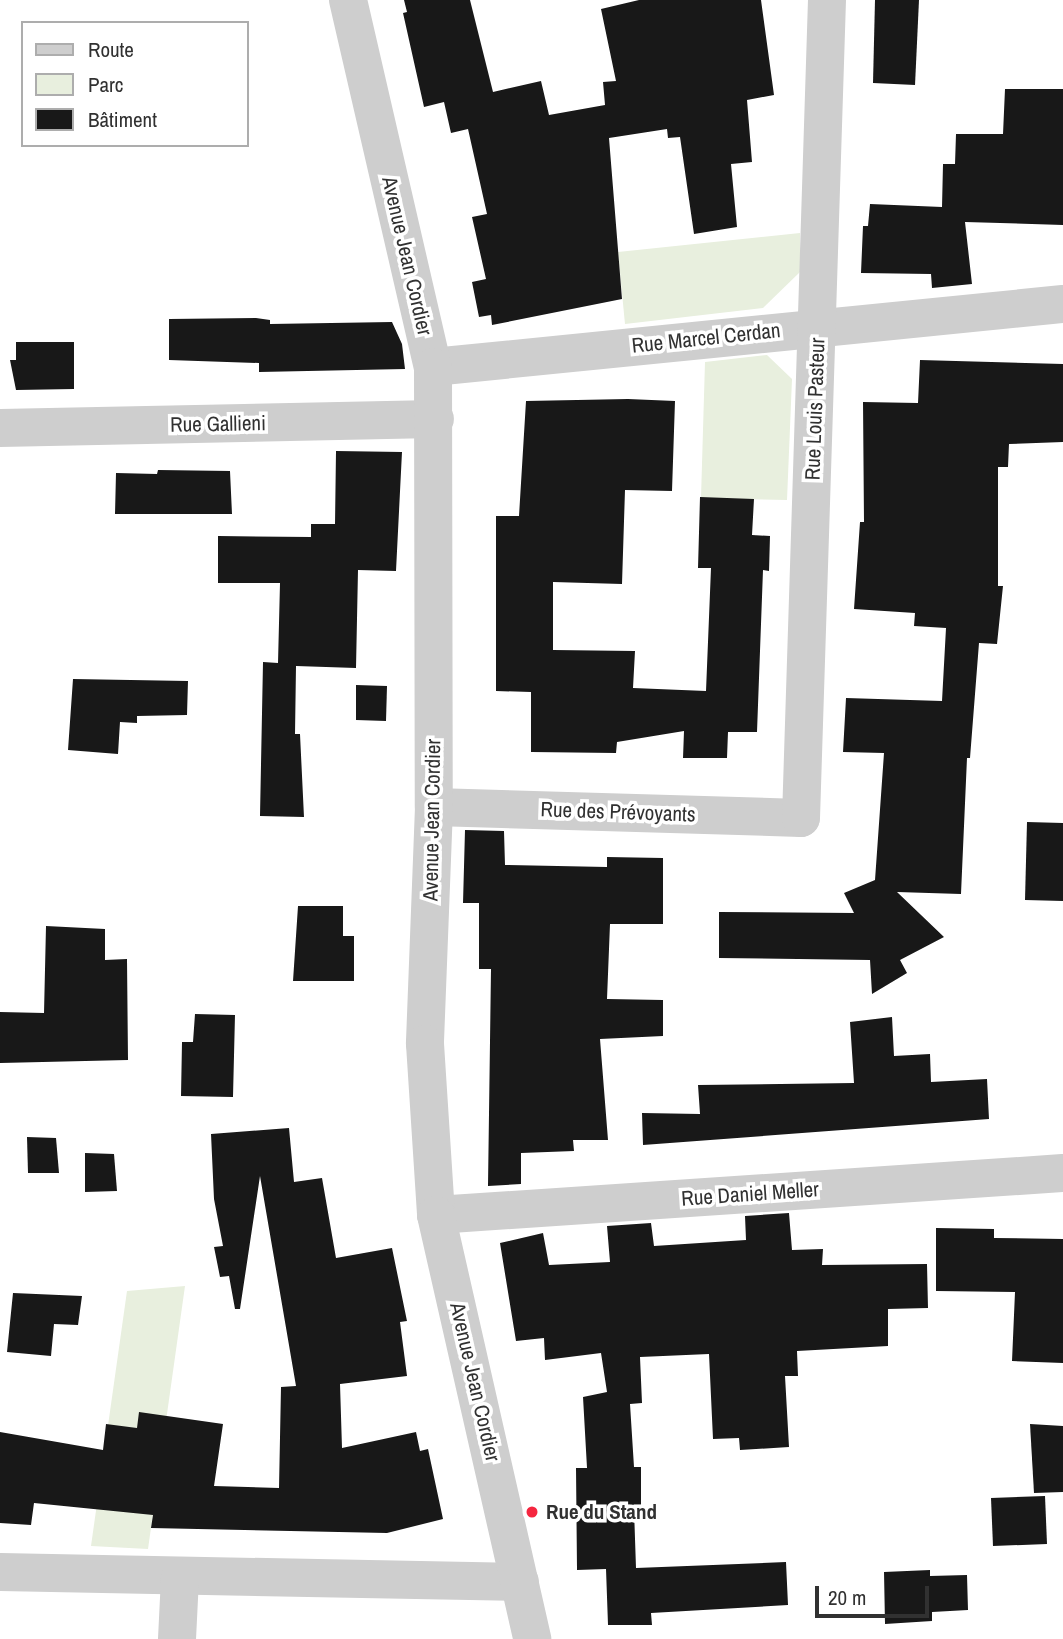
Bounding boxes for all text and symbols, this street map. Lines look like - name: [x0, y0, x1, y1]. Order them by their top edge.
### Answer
- legend: [21, 21, 248, 147]
- text: Route: [88, 35, 134, 64]
- text: Parc: [88, 70, 123, 99]
- text: Bâtiment: [88, 105, 157, 134]
- street label: Avenue Jean Cordier: [376, 174, 438, 338]
- street label: Rue Marcel Cerdan: [630, 318, 782, 358]
- street label: Rue Louis Pasteur: [800, 337, 830, 481]
- street label: Rue Gallieni: [170, 411, 266, 437]
- street label: Avenue Jean Cordier: [418, 739, 446, 901]
- street label: Rue des Prévoyants: [540, 797, 696, 827]
- street label: Rue Daniel Meller: [680, 1177, 820, 1211]
- street label: Avenue Jean Cordier: [444, 1300, 506, 1464]
- place label: Rue du Stand: [546, 1499, 657, 1525]
- marker: Rue du Stand: [524, 1504, 540, 1520]
- scale bar: [818, 1572, 932, 1616]
- text: 20 m: [828, 1583, 866, 1612]

